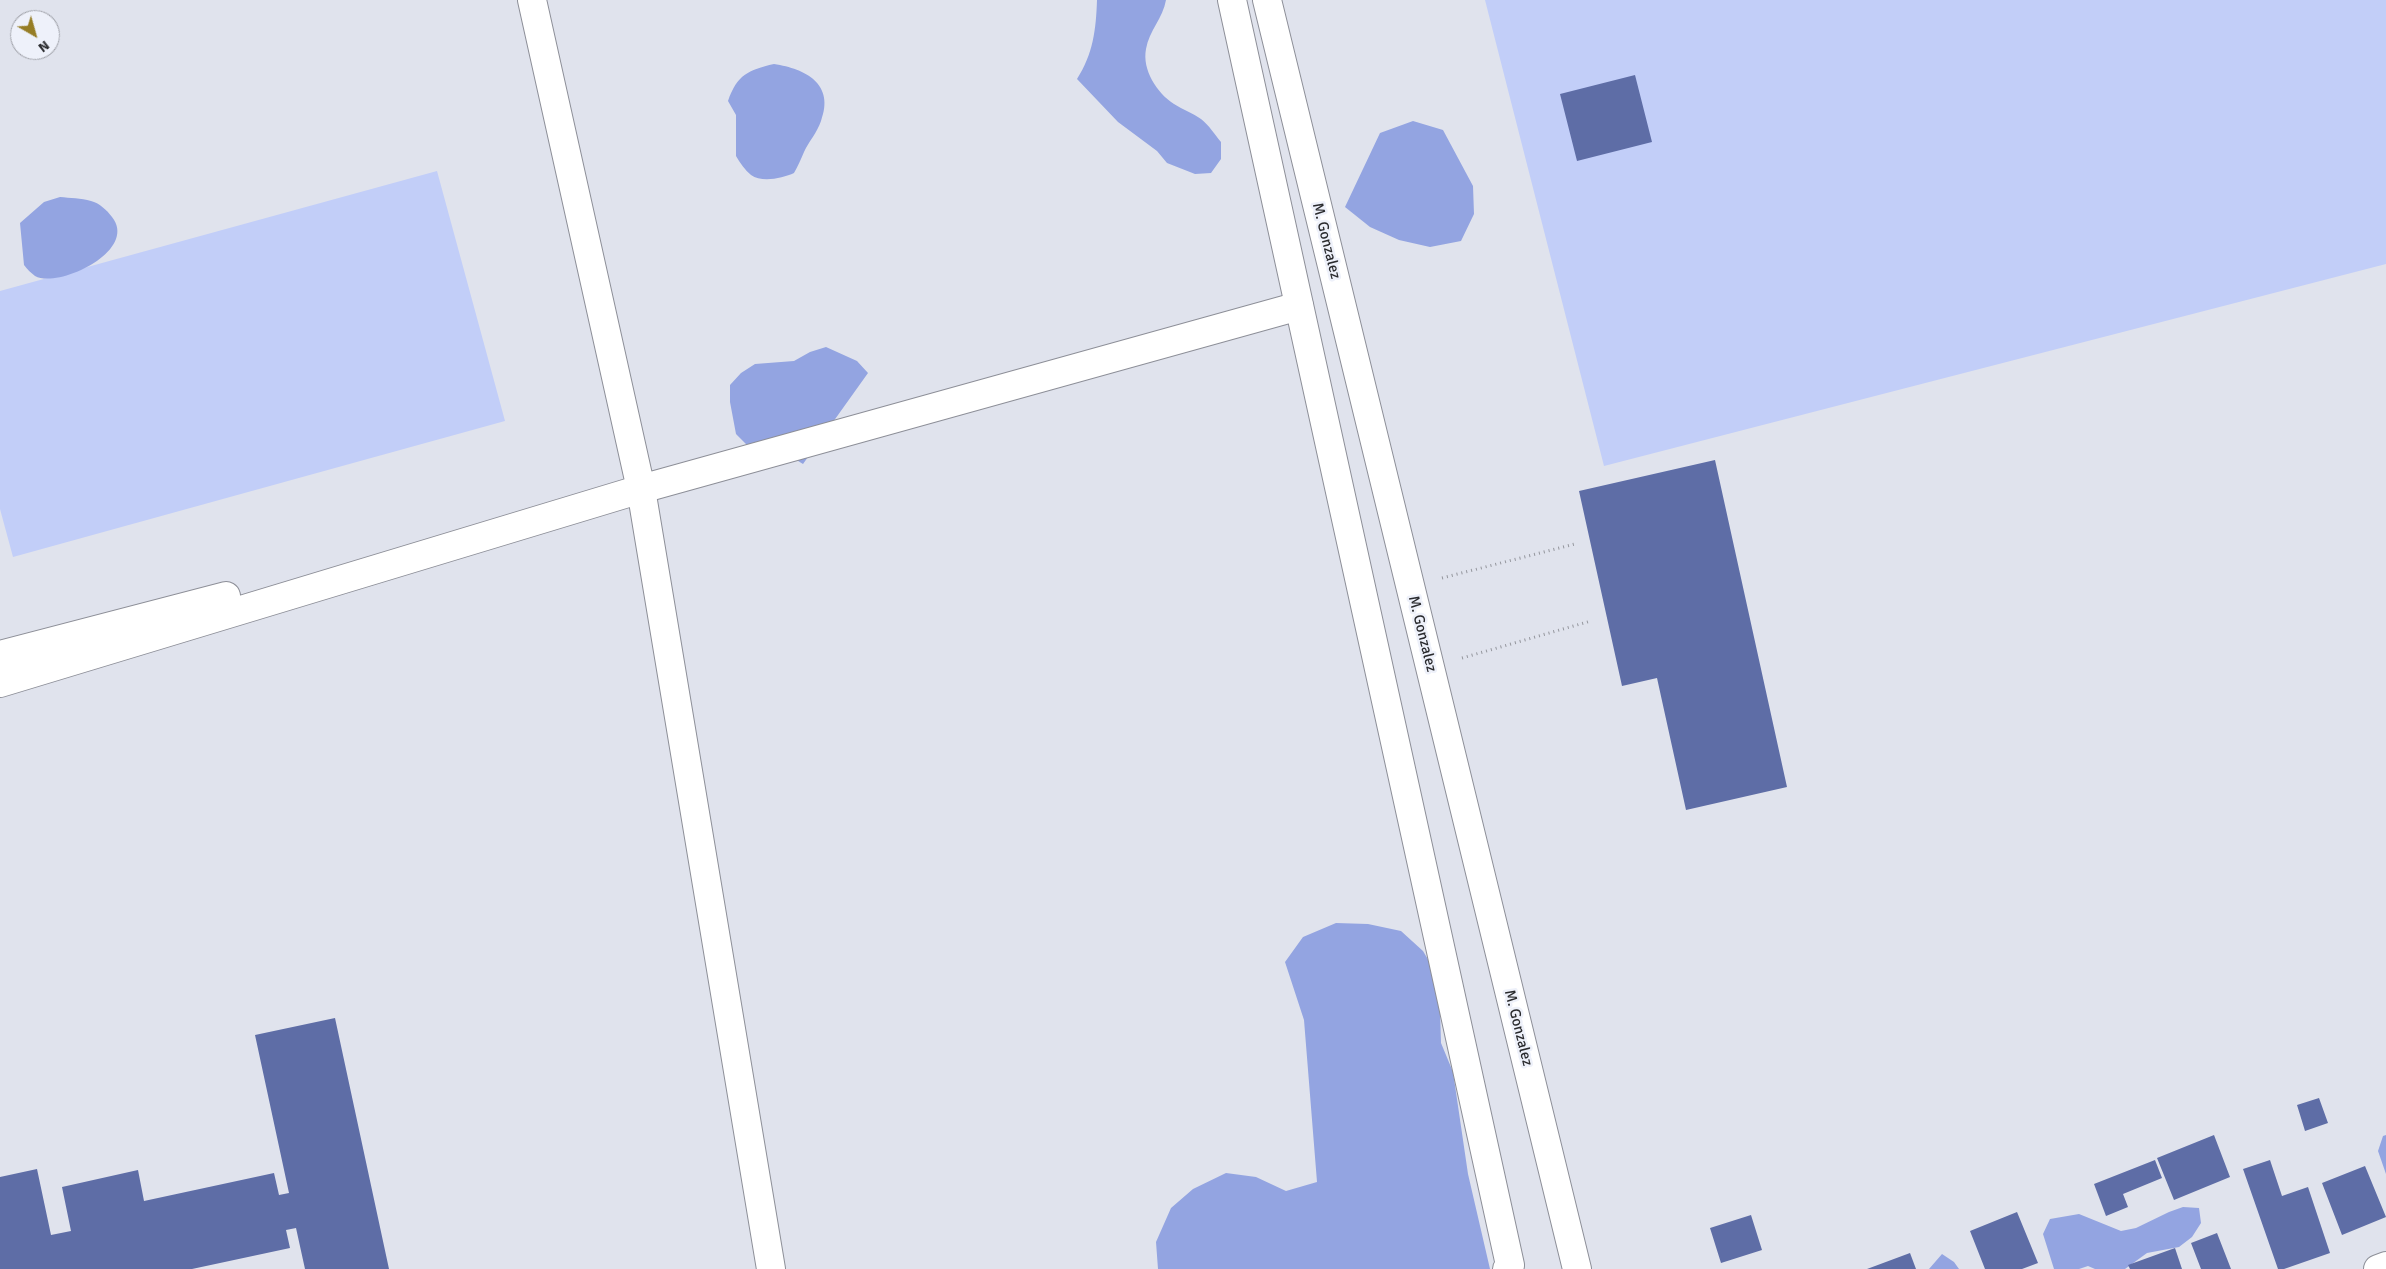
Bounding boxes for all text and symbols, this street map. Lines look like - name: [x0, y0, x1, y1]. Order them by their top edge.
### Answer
- north arrow: [10, 10, 60, 60]
- text: N: [35, 37, 53, 56]
- street label: M. Gonzalez: [1308, 201, 1344, 281]
- street label: M. Gonzalez: [1404, 594, 1440, 674]
- street label: M. Gonzalez: [1500, 988, 1536, 1068]

